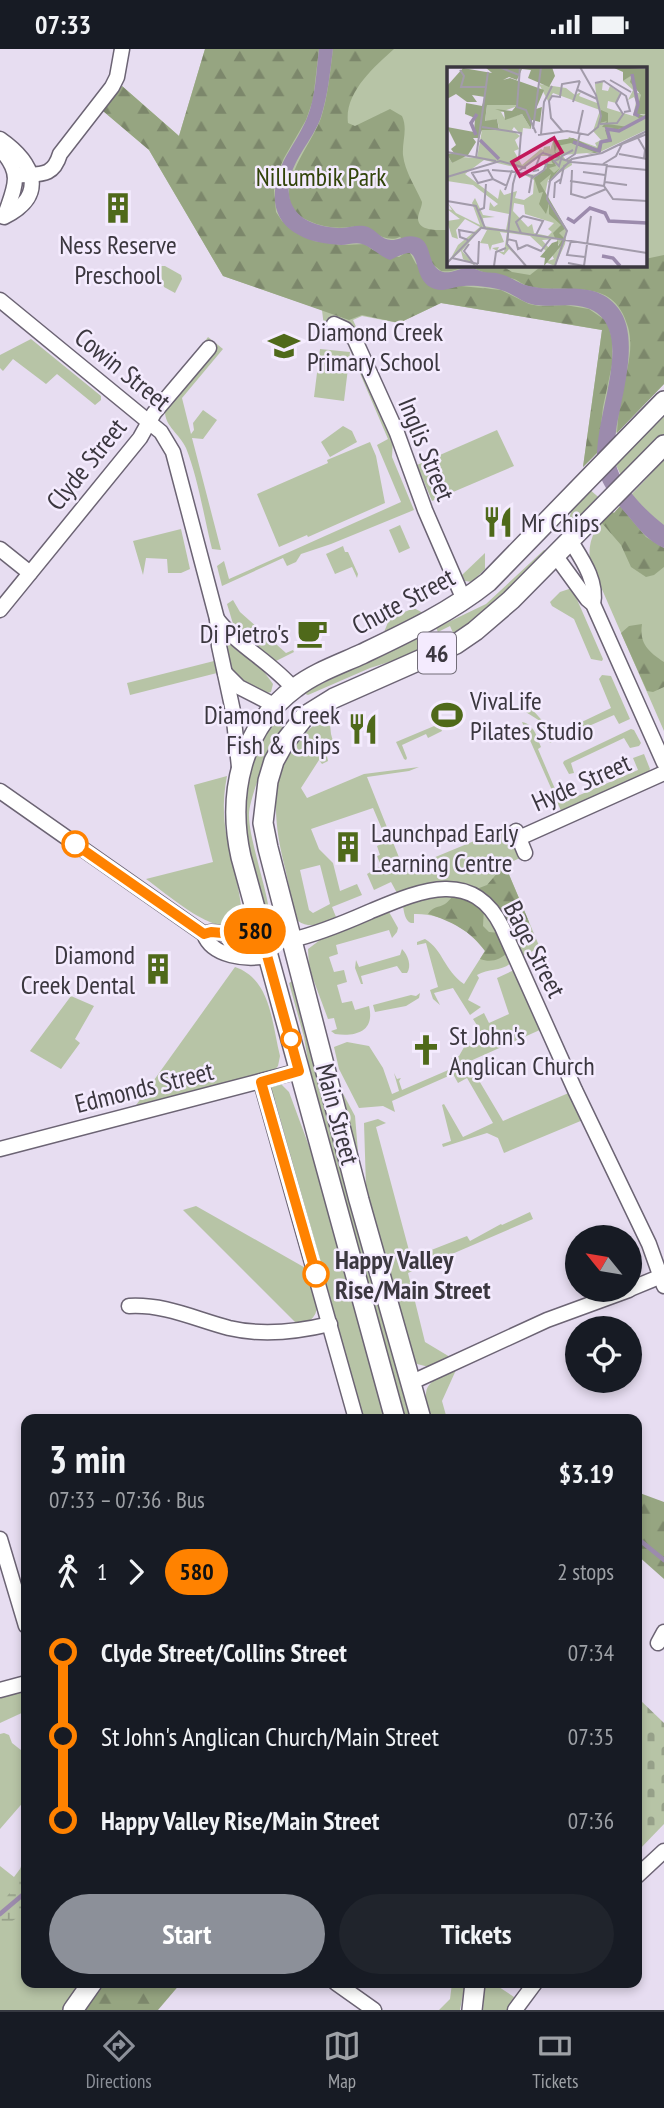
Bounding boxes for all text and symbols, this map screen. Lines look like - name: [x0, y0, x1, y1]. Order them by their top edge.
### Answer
- text: 07:33: [35, 8, 91, 41]
- inset map: [447, 67, 646, 266]
- park label: Nillumbik Park: [256, 160, 386, 193]
- building icon: Ness Reserve Preschool: [101, 191, 135, 225]
- place label: Ness Reserve Preschool: [59, 228, 177, 291]
- place label: Diamond Creek Primary School: [307, 315, 443, 378]
- street label: Cowin Street: [68, 320, 178, 418]
- school or university icon: Diamond Creek Primary School: [267, 329, 301, 363]
- street label: Inglis Street: [391, 393, 463, 505]
- street label: Clyde Street: [39, 411, 133, 517]
- restaurant icon: Mr Chips: [481, 505, 515, 539]
- place label: Mr Chips: [521, 506, 599, 539]
- street label: Chute Street: [346, 560, 460, 642]
- cafe icon: Di Pietro's: [295, 616, 329, 650]
- place label: Di Pietro's: [200, 617, 289, 650]
- road number: 46: [418, 633, 456, 673]
- place label: VivaLife Pilates Studio: [469, 684, 594, 747]
- place label: Diamond Creek Fish & Chips: [204, 698, 340, 761]
- sports icon: VivaLife Pilates Studio: [430, 698, 464, 732]
- restaurant icon: Diamond Creek Fish & Chips: [346, 712, 380, 746]
- street label: Hyde Street: [526, 746, 636, 818]
- place label: Launchpad Early Learning Centre: [371, 816, 518, 879]
- building icon: Launchpad Early Learning Centre: [331, 830, 365, 864]
- unlabelled marker: [62, 831, 88, 857]
- street label: Bage Street: [497, 895, 573, 1003]
- line badge: 580: [215, 908, 295, 954]
- text: 580: [238, 915, 272, 946]
- place label: Diamond Creek Dental: [21, 938, 135, 1001]
- building icon: Diamond Creek Dental: [141, 952, 175, 986]
- place label: St John's Anglican Church: [449, 1019, 595, 1082]
- unlabelled marker: [281, 1029, 301, 1049]
- church icon: St John's Anglican Church: [409, 1033, 443, 1067]
- street label: Edmonds Street: [71, 1054, 217, 1120]
- street label: Main Street: [309, 1060, 367, 1168]
- north arrow: [565, 1225, 642, 1302]
- map controls: [565, 1225, 642, 1393]
- place label: Happy Valley Rise/Main Street: [335, 1243, 491, 1306]
- marker: Happy Valley Rise/Main Street: [303, 1261, 329, 1287]
- button: locate: [565, 1316, 642, 1393]
- text: 3 min: [49, 1434, 126, 1483]
- text: $3.19: [559, 1457, 614, 1490]
- text: 07:33 – 07:36 · Bus: [49, 1485, 205, 1514]
- icon: walk: [49, 1553, 87, 1591]
- icon: forward: [117, 1553, 155, 1591]
- text: 580: [179, 1556, 214, 1587]
- text: 1: [97, 1557, 107, 1586]
- text: 2 stops: [557, 1557, 614, 1586]
- text: Clyde Street/Collins Street: [101, 1636, 347, 1669]
- text: 07:34: [568, 1638, 614, 1667]
- text: St John's Anglican Church/Main Street: [101, 1720, 439, 1753]
- text: 07:35: [568, 1722, 614, 1751]
- text: Happy Valley Rise/Main Street: [101, 1804, 379, 1837]
- text: 07:36: [568, 1806, 614, 1835]
- button: Start: [49, 1894, 325, 1974]
- button: Tickets: [339, 1894, 614, 1974]
- tab: Directions: [86, 2027, 152, 2093]
- tab: Map: [323, 2027, 361, 2093]
- tab: Tickets: [532, 2027, 578, 2093]

